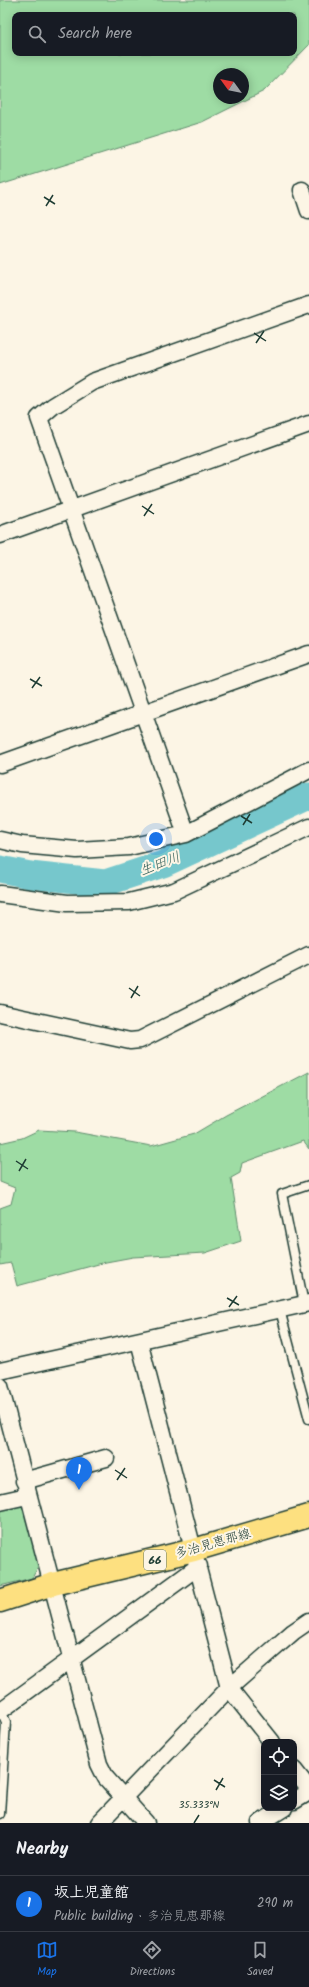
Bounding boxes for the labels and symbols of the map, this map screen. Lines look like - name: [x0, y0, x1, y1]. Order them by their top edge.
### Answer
- north arrow: [213, 68, 249, 104]
- your location: [146, 829, 166, 849]
- water label: 生田川: [136, 846, 184, 882]
- pin: 1: [66, 1457, 92, 1490]
- street label: 多治見恵那線: [173, 1523, 254, 1565]
- road number: 66: [144, 1550, 166, 1570]
- text: 35.333°N: [179, 1797, 220, 1813]

